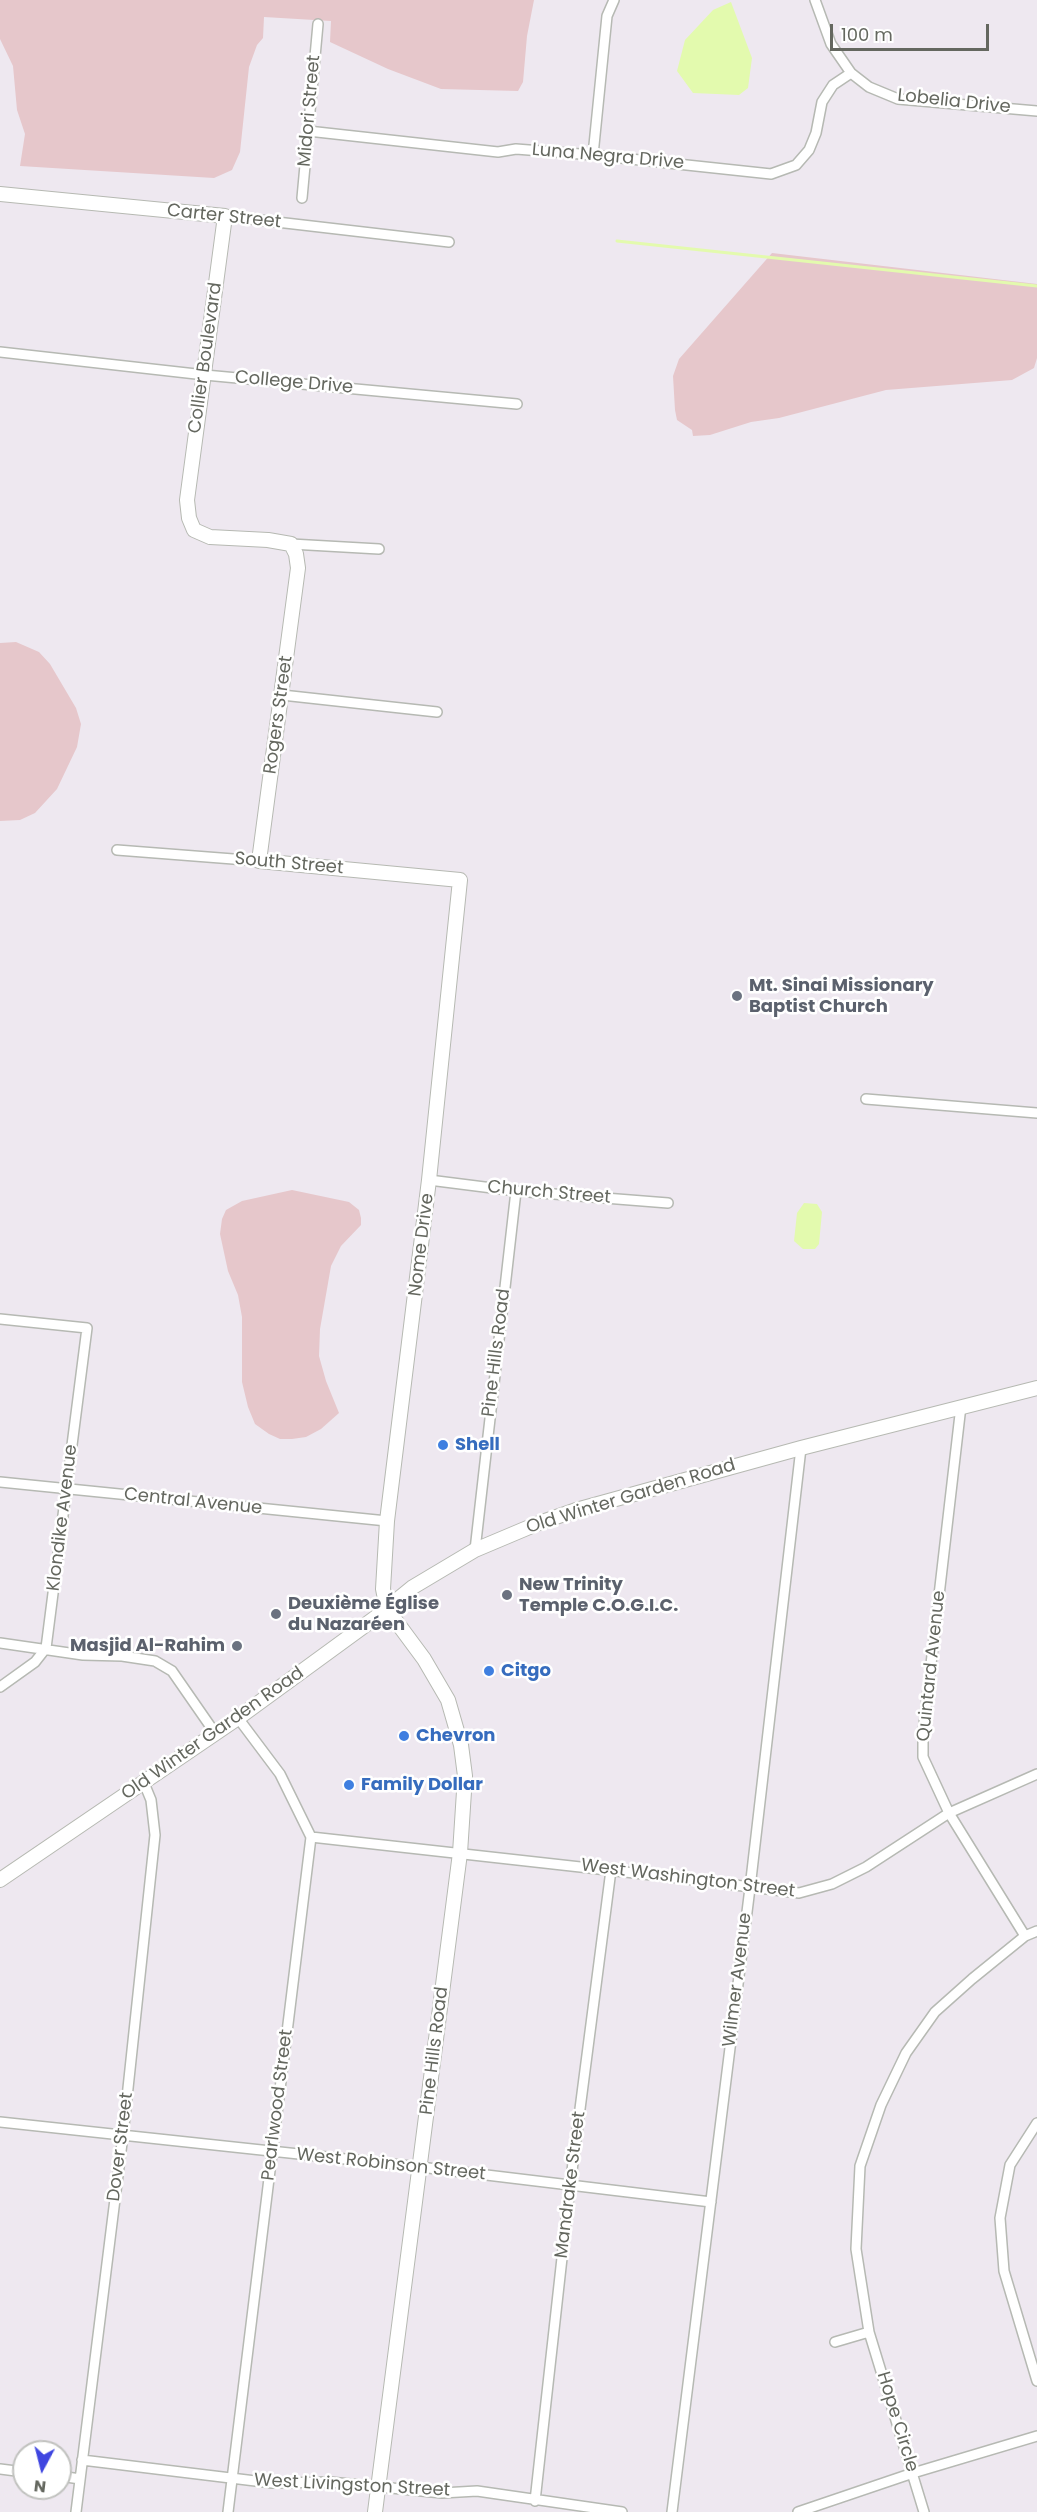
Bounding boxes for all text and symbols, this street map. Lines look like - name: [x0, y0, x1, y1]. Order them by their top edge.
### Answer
- scale bar: [833, 12, 992, 50]
- text: 100 m: [841, 22, 893, 47]
- street label: Midori Street: [294, 54, 326, 168]
- street label: Lobelia Drive: [896, 85, 1012, 119]
- street label: Luna Negra Drive: [531, 140, 685, 174]
- street label: Carter Street: [166, 200, 282, 234]
- street label: Collier Boulevard: [185, 281, 227, 435]
- street label: College Drive: [234, 367, 354, 399]
- street label: Rogers Street: [260, 654, 298, 776]
- street label: South Street: [234, 848, 344, 880]
- place label: Mt. Sinai Missionary Baptist Church: [749, 975, 934, 1018]
- marker: Mt. Sinai Missionary Baptist Church: [730, 989, 744, 1003]
- street label: Church Street: [486, 1177, 612, 1209]
- street label: Nome Drive: [405, 1192, 439, 1298]
- street label: Pine Hills Road: [478, 1288, 516, 1418]
- place label: Shell: [455, 1434, 500, 1456]
- marker: Shell: [436, 1438, 450, 1452]
- street label: Klondike Avenue: [43, 1443, 83, 1593]
- street label: Old Winter Garden Road: [524, 1455, 738, 1539]
- street label: Central Avenue: [123, 1484, 263, 1520]
- place label: New Trinity Temple C.O.G.I.C.: [519, 1574, 678, 1616]
- marker: New Trinity Temple C.O.G.I.C.: [500, 1588, 514, 1602]
- street label: Quintard Avenue: [913, 1589, 951, 1743]
- place label: Deuxième Église du Nazaréen: [288, 1593, 439, 1636]
- marker: Deuxième Église du Nazaréen: [269, 1607, 283, 1621]
- place label: Masjid Al-Rahim: [70, 1635, 225, 1657]
- marker: Masjid Al-Rahim: [230, 1639, 244, 1653]
- place label: Citgo: [501, 1660, 551, 1682]
- street label: Old Winter Garden Road: [118, 1663, 308, 1805]
- marker: Citgo: [482, 1664, 496, 1678]
- place label: Chevron: [416, 1725, 496, 1747]
- marker: Chevron: [397, 1729, 411, 1743]
- place label: Family Dollar: [361, 1774, 483, 1796]
- marker: Family Dollar: [342, 1778, 356, 1792]
- street label: West Washington Street: [580, 1855, 796, 1903]
- street label: Wilmer Avenue: [719, 1912, 757, 2048]
- street label: Pine Hills Road: [416, 1986, 454, 2116]
- street label: Pearlwood Street: [258, 2028, 298, 2182]
- street label: Dover Street: [104, 2091, 138, 2203]
- street label: Mandrake Street: [551, 2110, 591, 2260]
- street label: West Robinson Street: [295, 2144, 487, 2186]
- street label: Hope Circle: [872, 2369, 922, 2475]
- north arrow: [12, 2440, 72, 2500]
- street label: West Livingston Street: [253, 2470, 451, 2502]
- text: N: [33, 2474, 47, 2499]

